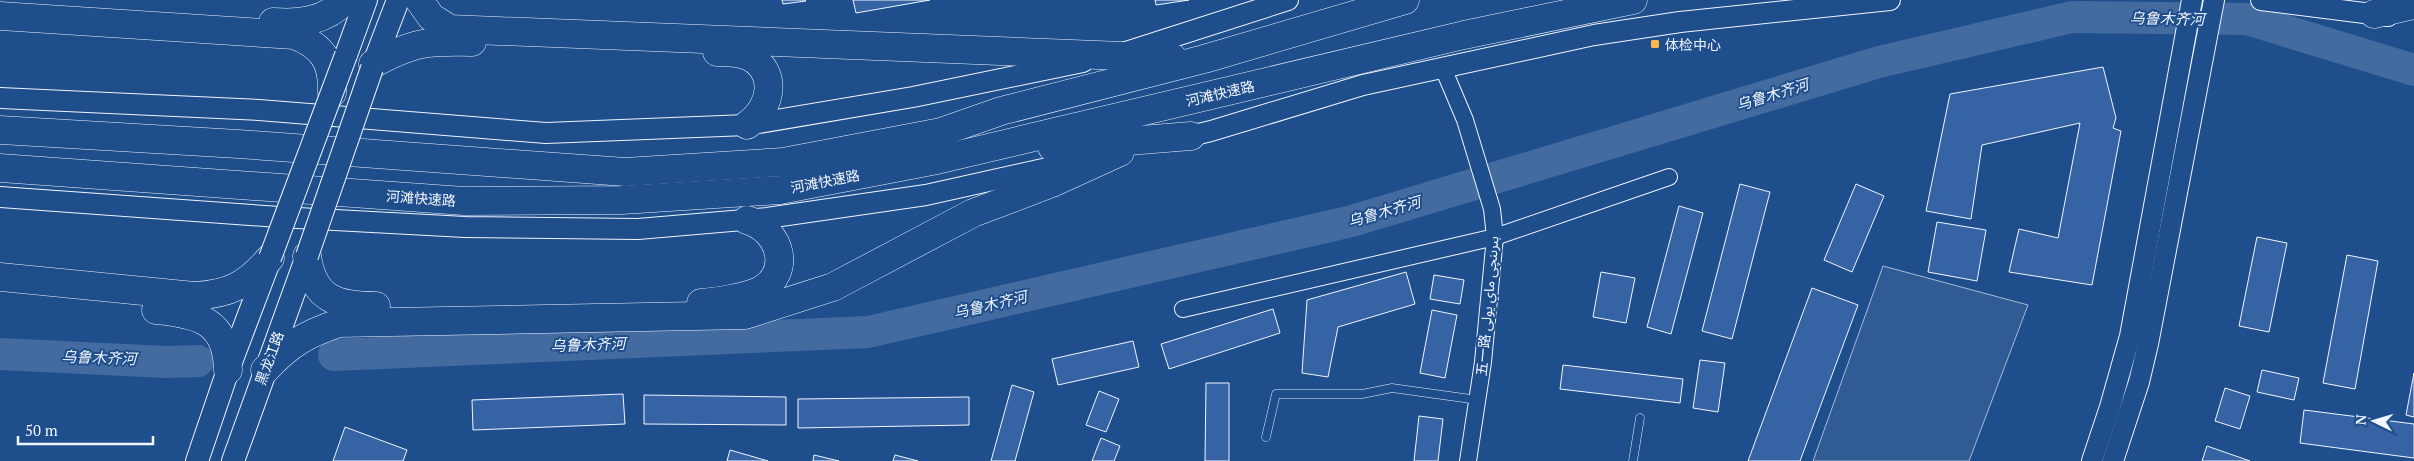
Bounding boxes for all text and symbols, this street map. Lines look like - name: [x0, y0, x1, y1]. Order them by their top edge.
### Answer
- water label: 乌鲁木齐河: [2129, 7, 2208, 29]
- place label: 体检中心: [1665, 35, 1721, 54]
- marker: 体检中心: [1649, 38, 1661, 50]
- water label: 乌鲁木齐河: [1733, 73, 1814, 115]
- street label: 河滩快速路: [1184, 76, 1256, 110]
- street label: 河滩快速路: [789, 165, 861, 197]
- street label: 河滩快速路: [385, 186, 457, 210]
- water label: 乌鲁木齐河: [1345, 190, 1426, 231]
- street label: 五一路 بىرىنچى ماي يولى: [1471, 235, 1505, 377]
- water label: 乌鲁木齐河: [951, 285, 1032, 322]
- street label: 黑龙江路: [250, 328, 288, 388]
- water label: 乌鲁木齐河: [550, 333, 629, 355]
- water label: 乌鲁木齐河: [61, 346, 140, 368]
- north arrow: [2349, 396, 2399, 446]
- text: N: [2351, 413, 2371, 426]
- scale bar: [18, 414, 152, 446]
- text: 50 m: [25, 420, 58, 440]

